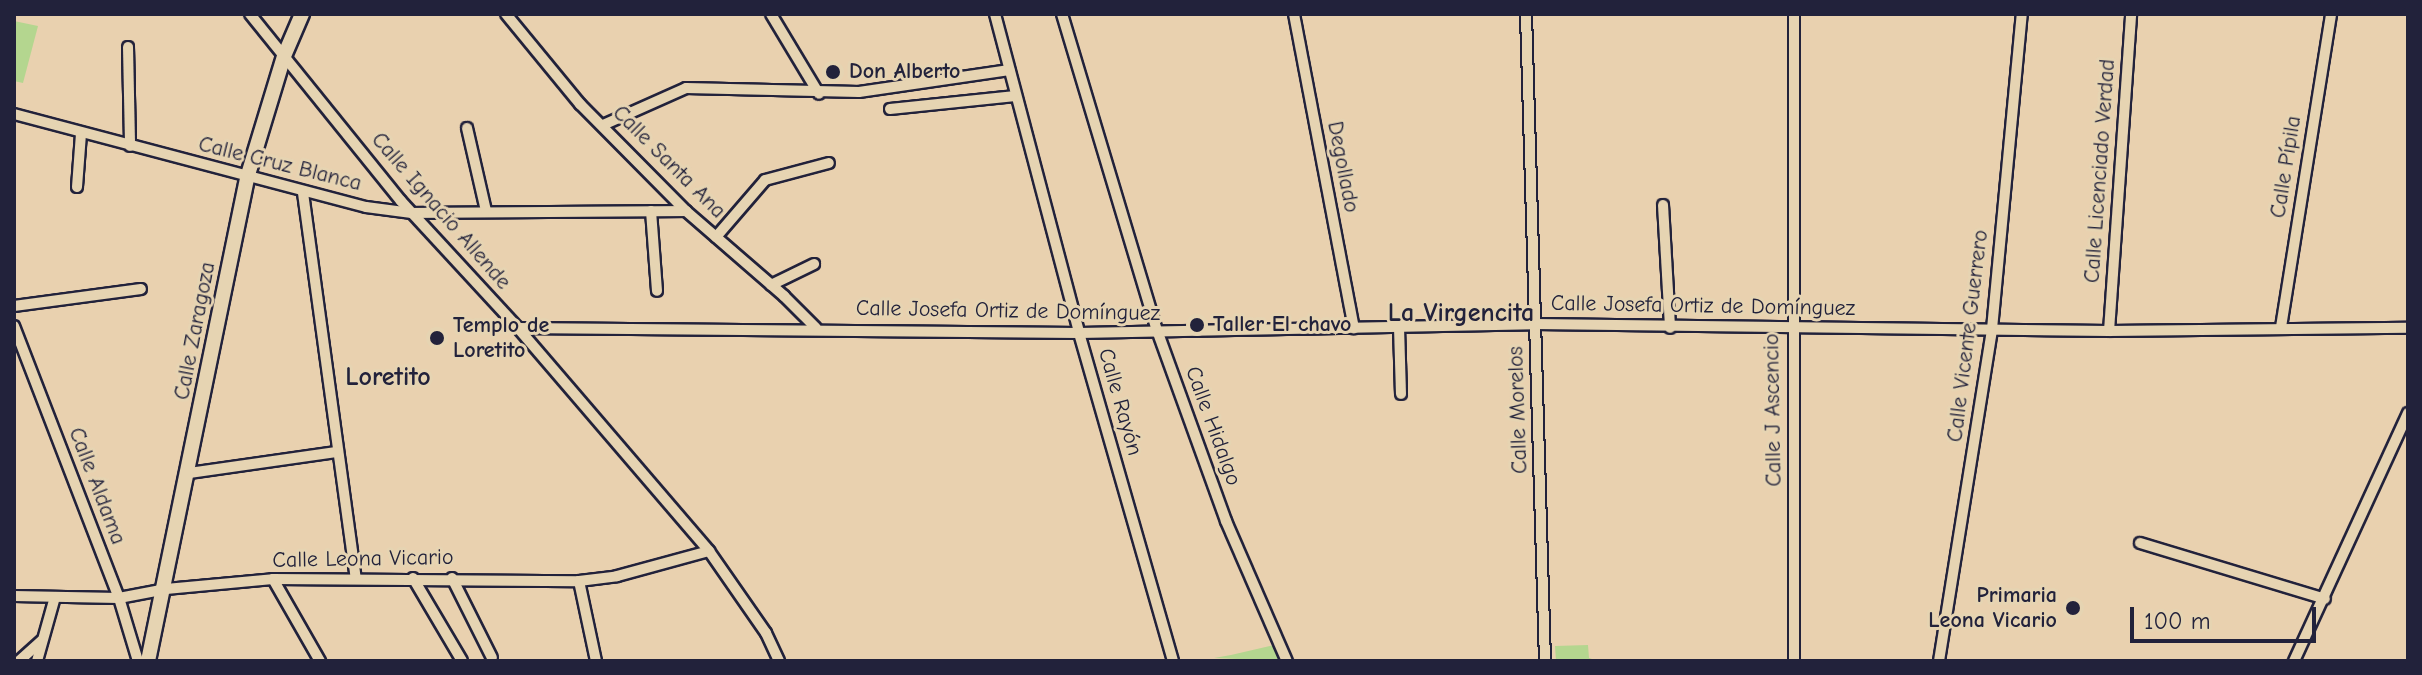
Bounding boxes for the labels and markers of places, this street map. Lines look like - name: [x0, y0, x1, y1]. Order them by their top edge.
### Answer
- place label: Don Alberto: [849, 59, 960, 85]
- marker: Don Alberto: [824, 63, 842, 81]
- place label: Templo de Loretito: [453, 312, 549, 364]
- place label: Taller El chavo: [1213, 312, 1351, 338]
- marker: Taller El chavo: [1188, 316, 1206, 334]
- marker: Templo de Loretito: [428, 329, 446, 347]
- place label: Primaria Leona Vicario: [1928, 582, 2057, 634]
- marker: Primaria Leona Vicario: [2064, 599, 2082, 617]

